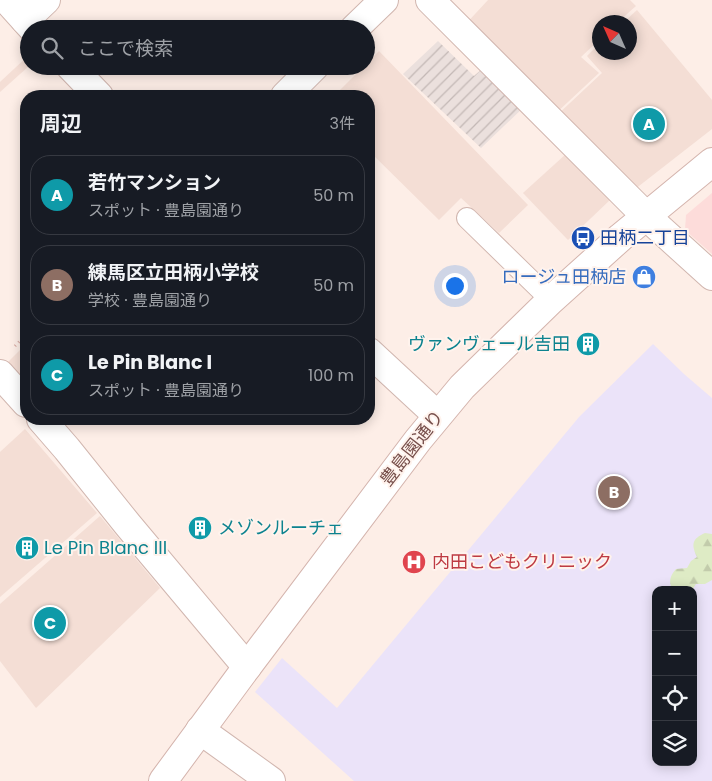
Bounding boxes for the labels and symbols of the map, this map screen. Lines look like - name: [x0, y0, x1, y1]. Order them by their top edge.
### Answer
- north arrow: [592, 15, 637, 60]
- pin: A: [633, 105, 665, 143]
- bus stop icon: 田柄二丁目: [570, 225, 596, 251]
- place label: 田柄二丁目: [600, 225, 690, 250]
- place label: ロージュ田柄店: [502, 264, 626, 289]
- shop icon: ロージュ田柄店: [631, 264, 657, 290]
- your location: [442, 273, 468, 299]
- place label: ヴァンヴェール吉田: [408, 331, 570, 356]
- building icon: ヴァンヴェール吉田: [575, 331, 601, 357]
- street label: 豊島園通り: [374, 405, 449, 491]
- pin: B: [598, 473, 630, 511]
- building icon: メゾンルーチェ: [187, 515, 213, 541]
- place label: メゾンルーチェ: [218, 515, 344, 540]
- building icon: Le Pin Blanc III: [14, 535, 40, 561]
- place label: Le Pin Blanc III: [44, 535, 167, 560]
- hospital icon: 内田こどもクリニック: [401, 549, 427, 575]
- place label: 内田こどもクリニック: [432, 549, 612, 574]
- pin: C: [34, 604, 66, 642]

